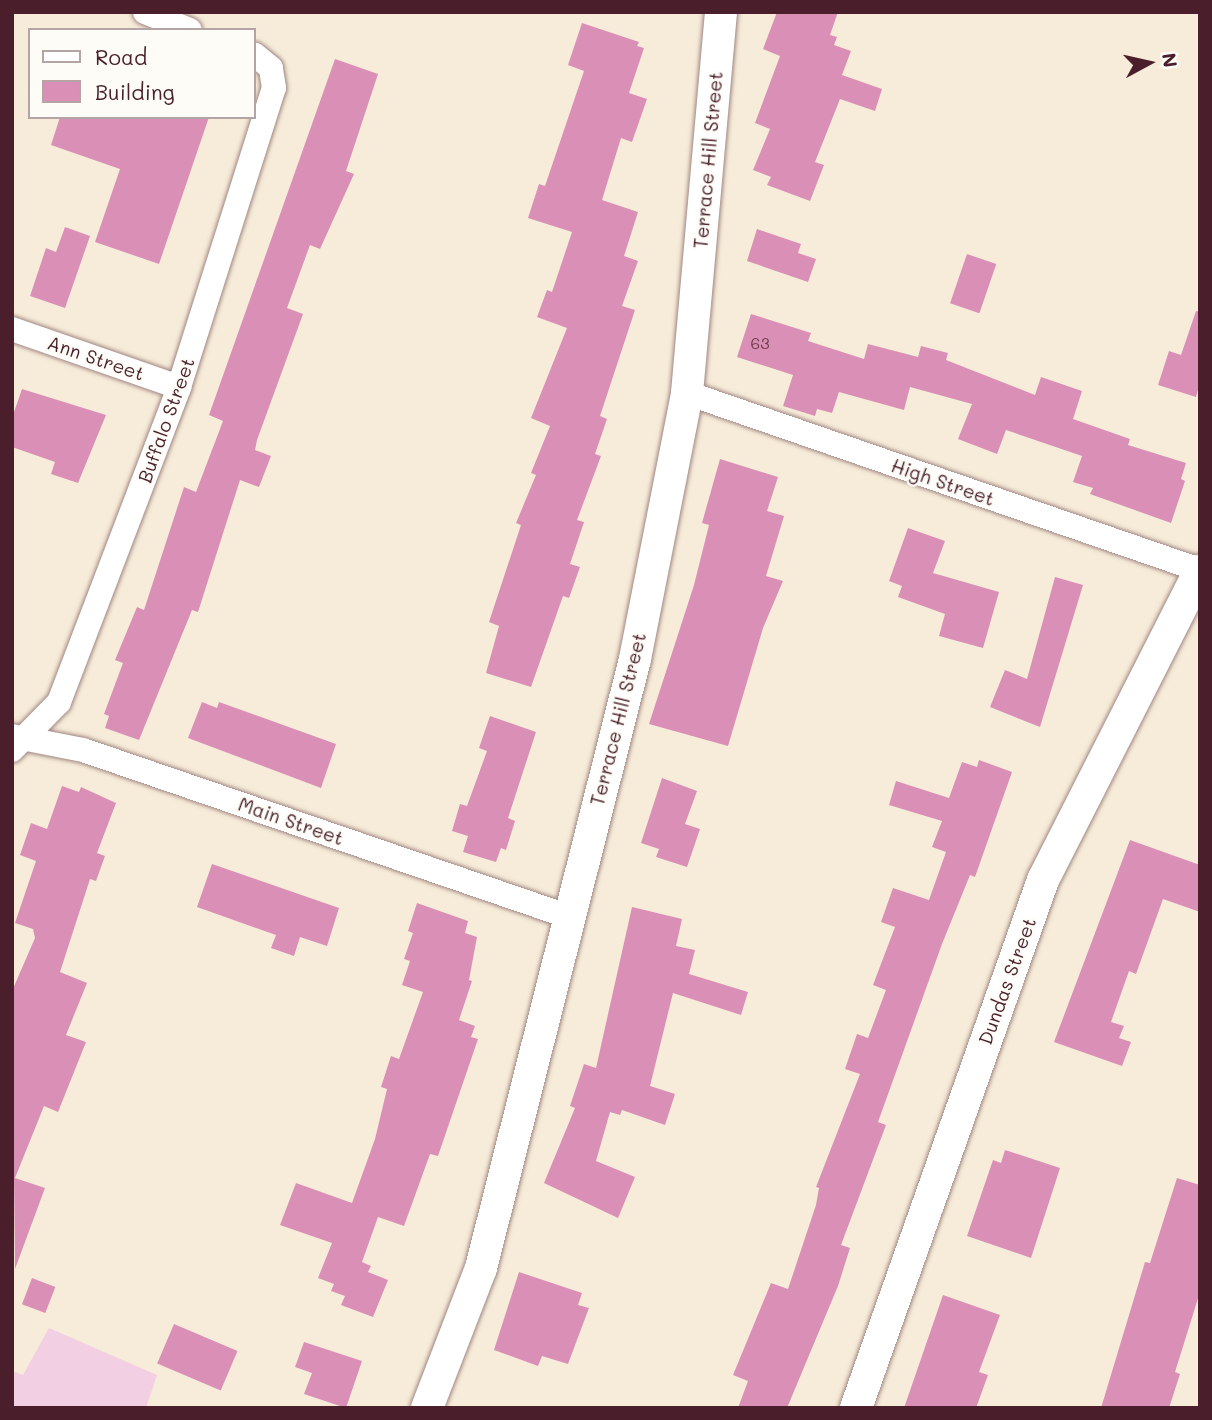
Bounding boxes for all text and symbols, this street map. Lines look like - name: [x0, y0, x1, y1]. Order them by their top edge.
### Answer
- legend: [28, 28, 256, 119]
- north arrow: [1114, 28, 1184, 98]
- text: Road: [95, 43, 147, 70]
- text: N: [1157, 51, 1184, 69]
- street label: Terrace Hill Street: [689, 70, 727, 250]
- text: Building: [95, 78, 175, 105]
- street label: Ann Street: [45, 331, 147, 385]
- house number: 63: [750, 333, 770, 353]
- street label: Buffalo Street: [133, 354, 199, 486]
- street label: High Street: [888, 454, 998, 510]
- street label: Terrace Hill Street: [585, 630, 651, 808]
- street label: Main Street: [235, 792, 347, 850]
- street label: Dundas Street: [973, 914, 1041, 1048]

